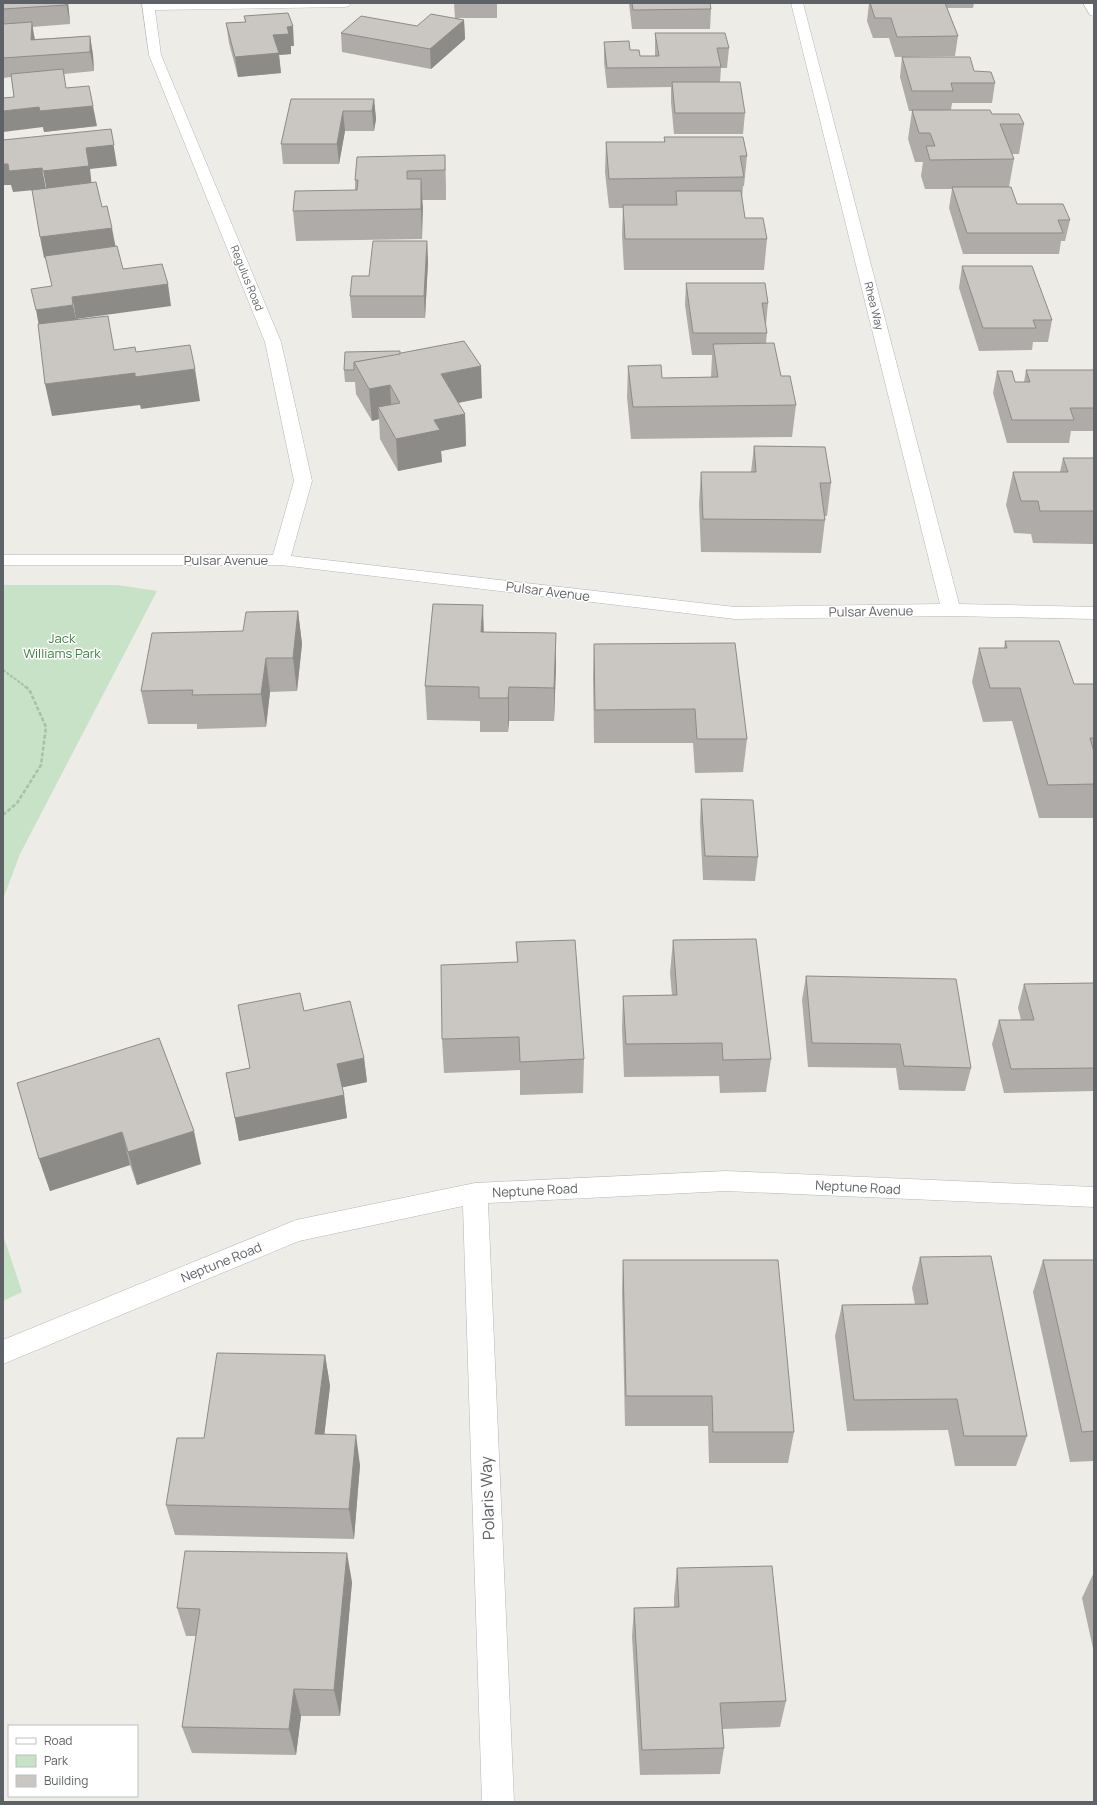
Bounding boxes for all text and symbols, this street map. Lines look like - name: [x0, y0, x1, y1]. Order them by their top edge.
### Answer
- street label: Regulus Road: [227, 243, 267, 313]
- street label: Rhea Way: [861, 280, 888, 332]
- street label: Pulsar Avenue: [184, 551, 269, 569]
- street label: Pulsar Avenue: [505, 577, 591, 605]
- street label: Pulsar Avenue: [829, 601, 914, 621]
- park label: Jack Williams Park: [23, 629, 101, 662]
- street label: Neptune Road: [815, 1176, 901, 1198]
- street label: Neptune Road: [492, 1179, 578, 1201]
- street label: Neptune Road: [178, 1238, 264, 1286]
- street label: Polaris Way: [475, 1455, 499, 1540]
- legend: [8, 1725, 138, 1797]
- text: Road: [44, 1732, 72, 1749]
- text: Park: [44, 1752, 69, 1769]
- text: Building: [44, 1772, 88, 1789]

